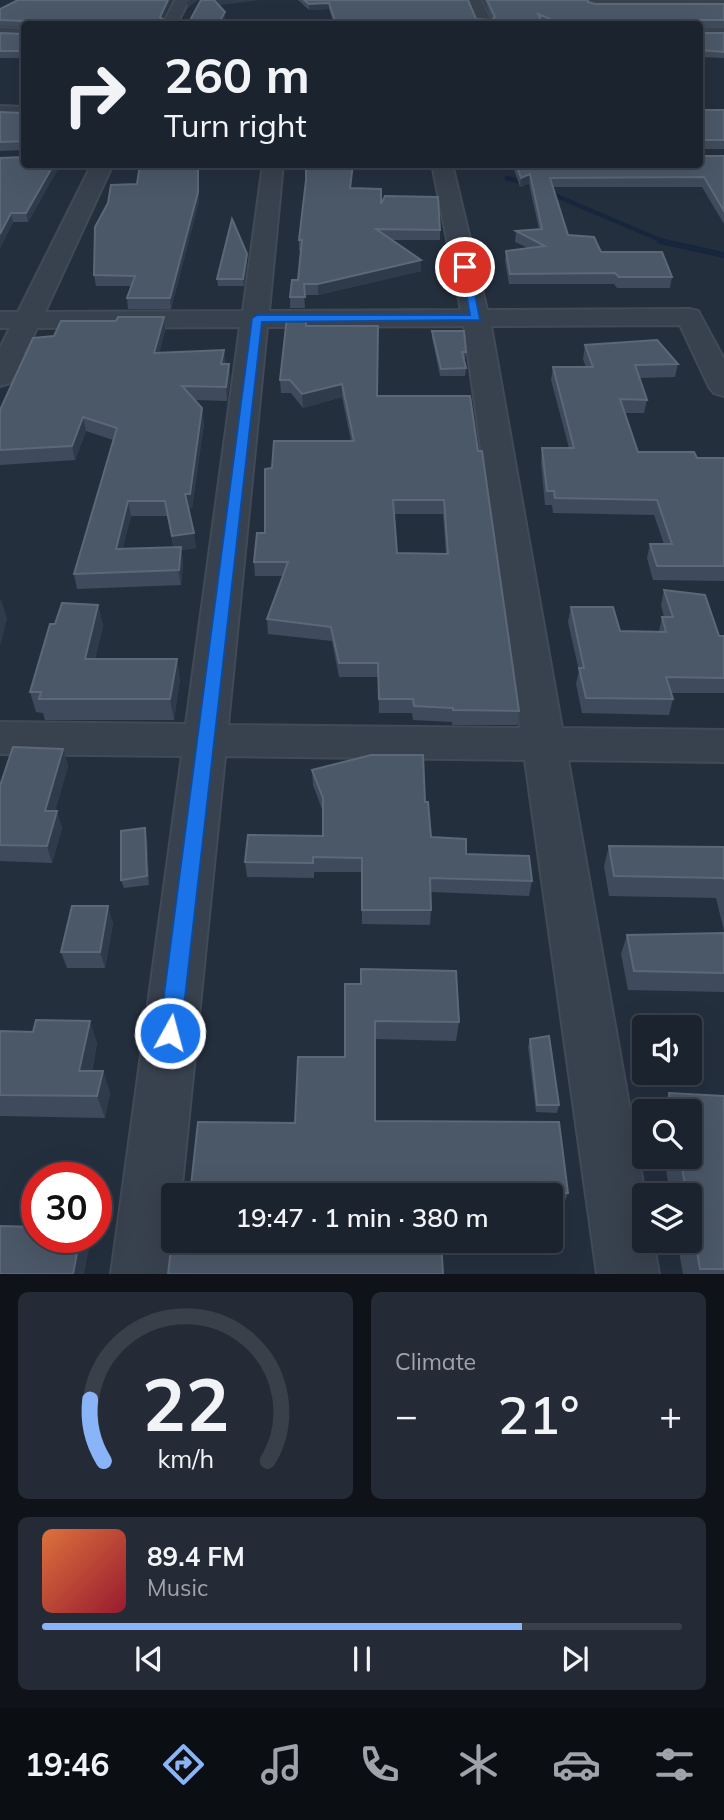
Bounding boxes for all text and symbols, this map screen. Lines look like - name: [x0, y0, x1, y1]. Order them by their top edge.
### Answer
- text: 260 m: [164, 44, 310, 105]
- icon: right: [49, 49, 140, 140]
- text: Turn right: [164, 105, 307, 145]
- pin: [435, 237, 495, 297]
- icon: arrive: [446, 248, 484, 286]
- position arrow: [133, 996, 207, 1070]
- map controls: [632, 1015, 702, 1253]
- button: sound: [632, 1015, 702, 1085]
- button: search: [632, 1099, 702, 1169]
- speed limit sign: 30: [21, 1162, 112, 1253]
- button: layers: [632, 1183, 702, 1253]
- text: 19:47 · 1 min · 380 m: [235, 1201, 489, 1234]
- text: Climate: [395, 1347, 476, 1376]
- text: 22: [142, 1359, 229, 1450]
- text: 21°: [498, 1382, 579, 1447]
- text: −: [395, 1391, 418, 1439]
- text: +: [659, 1391, 682, 1439]
- text: km/h: [157, 1443, 214, 1474]
- text: 89.4 FM: [147, 1540, 245, 1573]
- text: Music: [147, 1573, 208, 1602]
- icon: previous: [130, 1640, 168, 1678]
- icon: pause: [343, 1640, 381, 1678]
- icon: next: [556, 1640, 594, 1678]
- icon: directions: [159, 1740, 208, 1789]
- icon: music: [257, 1740, 306, 1789]
- icon: phone: [355, 1740, 404, 1789]
- icon: climate: [454, 1740, 503, 1789]
- icon: car: [552, 1740, 601, 1789]
- icon: filters: [650, 1740, 699, 1789]
- text: 19:46: [25, 1744, 109, 1784]

